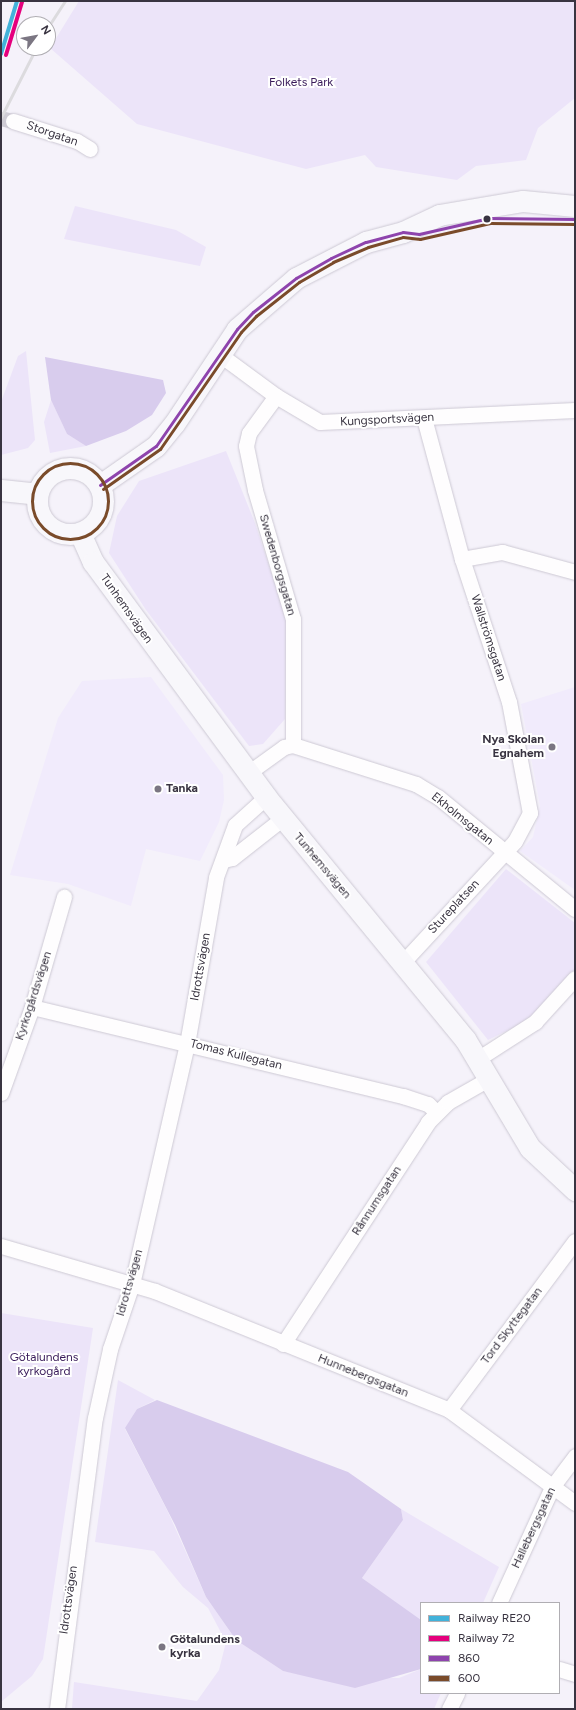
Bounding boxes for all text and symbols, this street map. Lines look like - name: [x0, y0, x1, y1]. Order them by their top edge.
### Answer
- north arrow: [16, 16, 56, 56]
- text: N: [38, 23, 54, 37]
- park label: Folkets Park: [269, 76, 333, 90]
- street label: Storgatan: [24, 119, 80, 149]
- unlabelled marker: [482, 214, 492, 224]
- street label: Kungsportsvägen: [340, 410, 434, 430]
- street label: Swedenborgsgatan: [256, 513, 298, 617]
- street label: Tunhemsvägen: [97, 572, 155, 646]
- street label: Wallströmsgatan: [467, 593, 509, 683]
- place label: Nya Skolan Egnahem: [482, 733, 544, 761]
- marker: Nya Skolan Egnahem: [547, 742, 557, 752]
- place label: Tanka: [166, 782, 198, 796]
- marker: Tanka: [153, 784, 163, 794]
- street label: Ekholmsgatan: [428, 790, 496, 848]
- street label: Tunhemsvägen: [290, 830, 354, 902]
- street label: Stureplatsen: [425, 877, 483, 937]
- street label: Idrottsvägen: [188, 932, 214, 1002]
- street label: Kyrkogårdsvägen: [13, 950, 55, 1042]
- street label: Tomas Kullegatan: [189, 1037, 283, 1073]
- street label: Rånnumsgatan: [349, 1164, 405, 1238]
- street label: Idrottsvägen: [114, 1248, 146, 1318]
- street label: Tord Skyttegatan: [478, 1285, 546, 1367]
- park label: Götalundens kyrkogård: [10, 1351, 78, 1379]
- street label: Hunnebergsgatan: [316, 1351, 410, 1401]
- street label: Hallebergsgatan: [509, 1485, 559, 1571]
- street label: Idrottsvägen: [57, 1565, 81, 1635]
- legend: [420, 1602, 560, 1694]
- text: Railway RE20: [458, 1611, 531, 1625]
- text: Railway 72: [458, 1631, 515, 1645]
- place label: Götalundens kyrka: [170, 1633, 240, 1661]
- marker: Götalundens kyrka: [157, 1642, 167, 1652]
- text: 860: [458, 1651, 480, 1665]
- text: 600: [458, 1671, 480, 1685]

